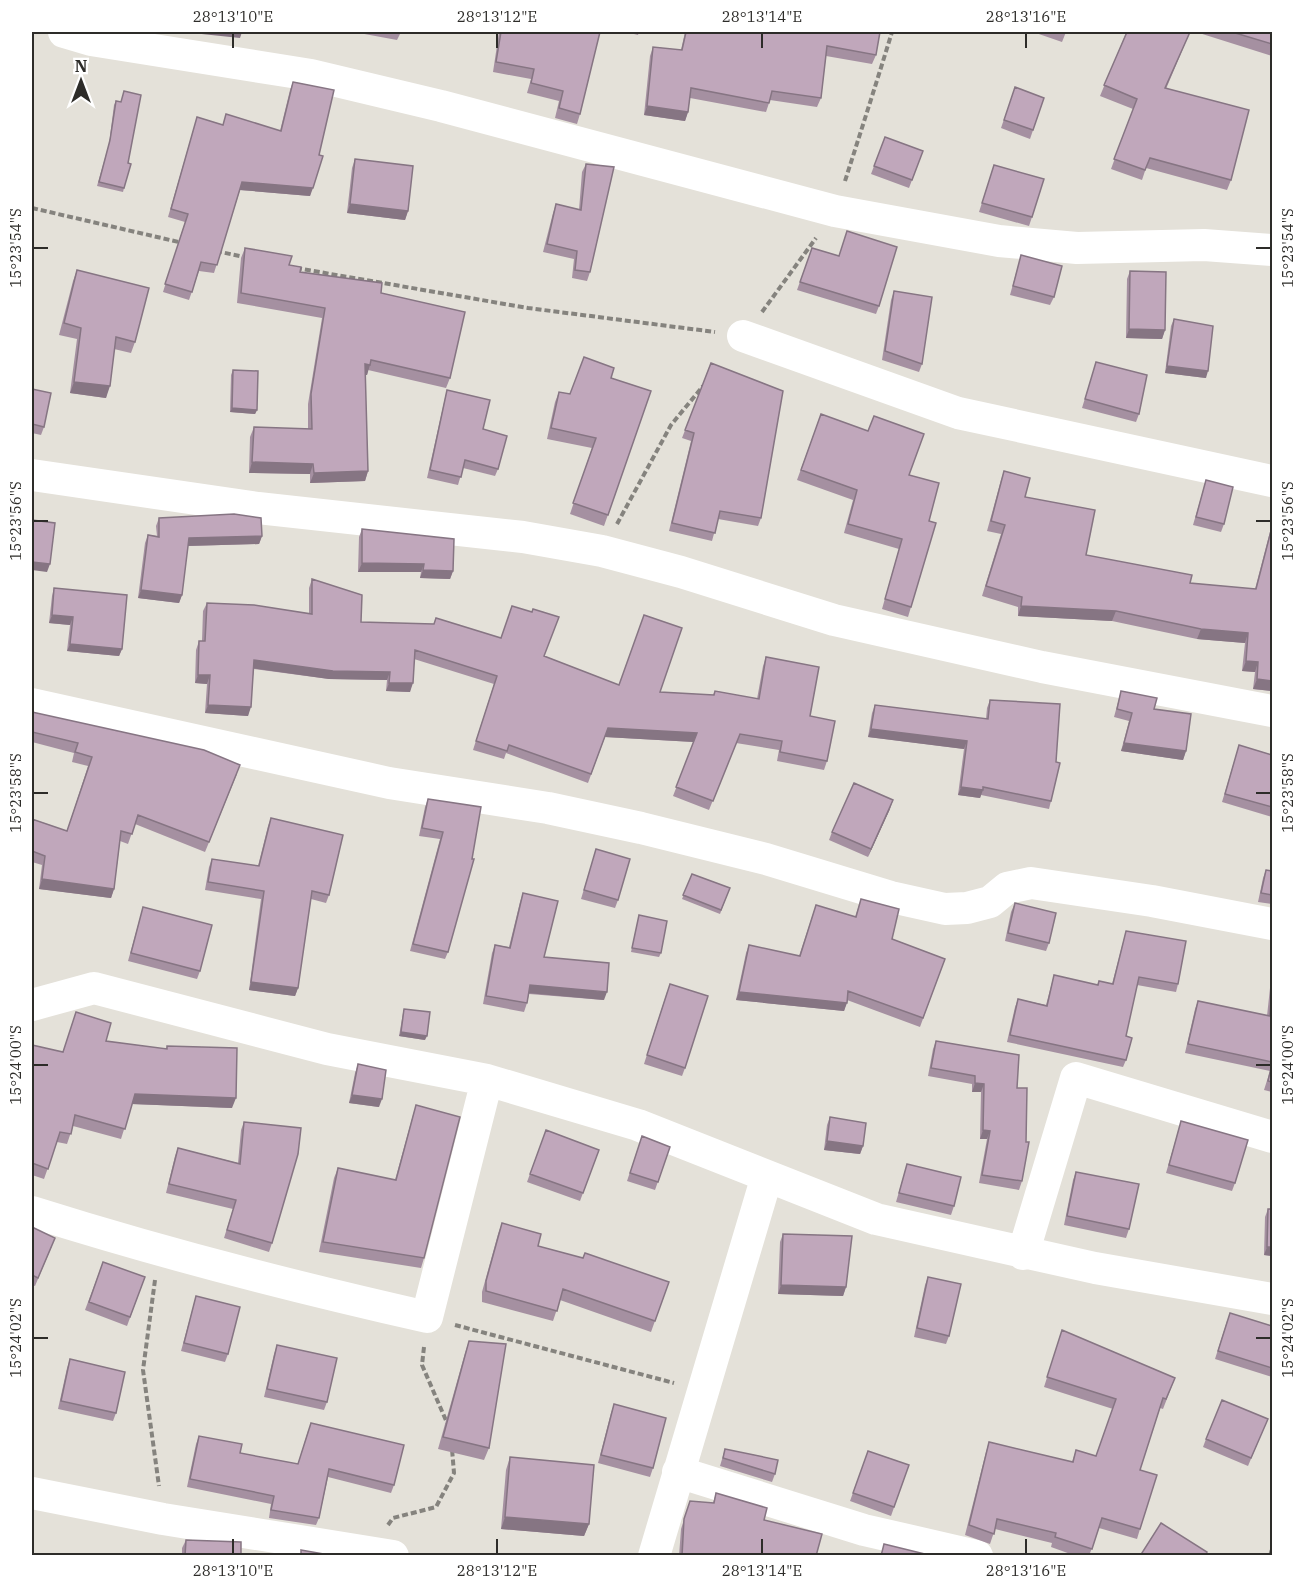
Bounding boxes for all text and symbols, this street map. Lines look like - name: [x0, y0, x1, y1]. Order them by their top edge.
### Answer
- text: 28°13'10"E: [193, 7, 273, 26]
- text: 28°13'12"E: [457, 7, 537, 26]
- text: 28°13'14"E: [722, 7, 802, 26]
- text: 28°13'16"E: [986, 7, 1066, 26]
- north arrow: [51, 51, 111, 111]
- text: N: [75, 56, 87, 76]
- text: 15°23'54"S: [6, 208, 25, 288]
- text: 15°23'54"S: [1278, 208, 1297, 288]
- text: 15°23'56"S: [6, 481, 25, 561]
- text: 15°23'56"S: [1278, 481, 1297, 561]
- text: 15°23'58"S: [6, 753, 25, 833]
- text: 15°23'58"S: [1278, 753, 1297, 833]
- text: 15°24'00"S: [6, 1025, 25, 1105]
- text: 15°24'00"S: [1278, 1025, 1297, 1105]
- text: 15°24'02"S: [6, 1298, 25, 1378]
- text: 15°24'02"S: [1278, 1298, 1297, 1378]
- text: 28°13'10"E: [193, 1561, 273, 1580]
- text: 28°13'12"E: [457, 1561, 537, 1580]
- text: 28°13'14"E: [722, 1561, 802, 1580]
- text: 28°13'16"E: [986, 1561, 1066, 1580]

